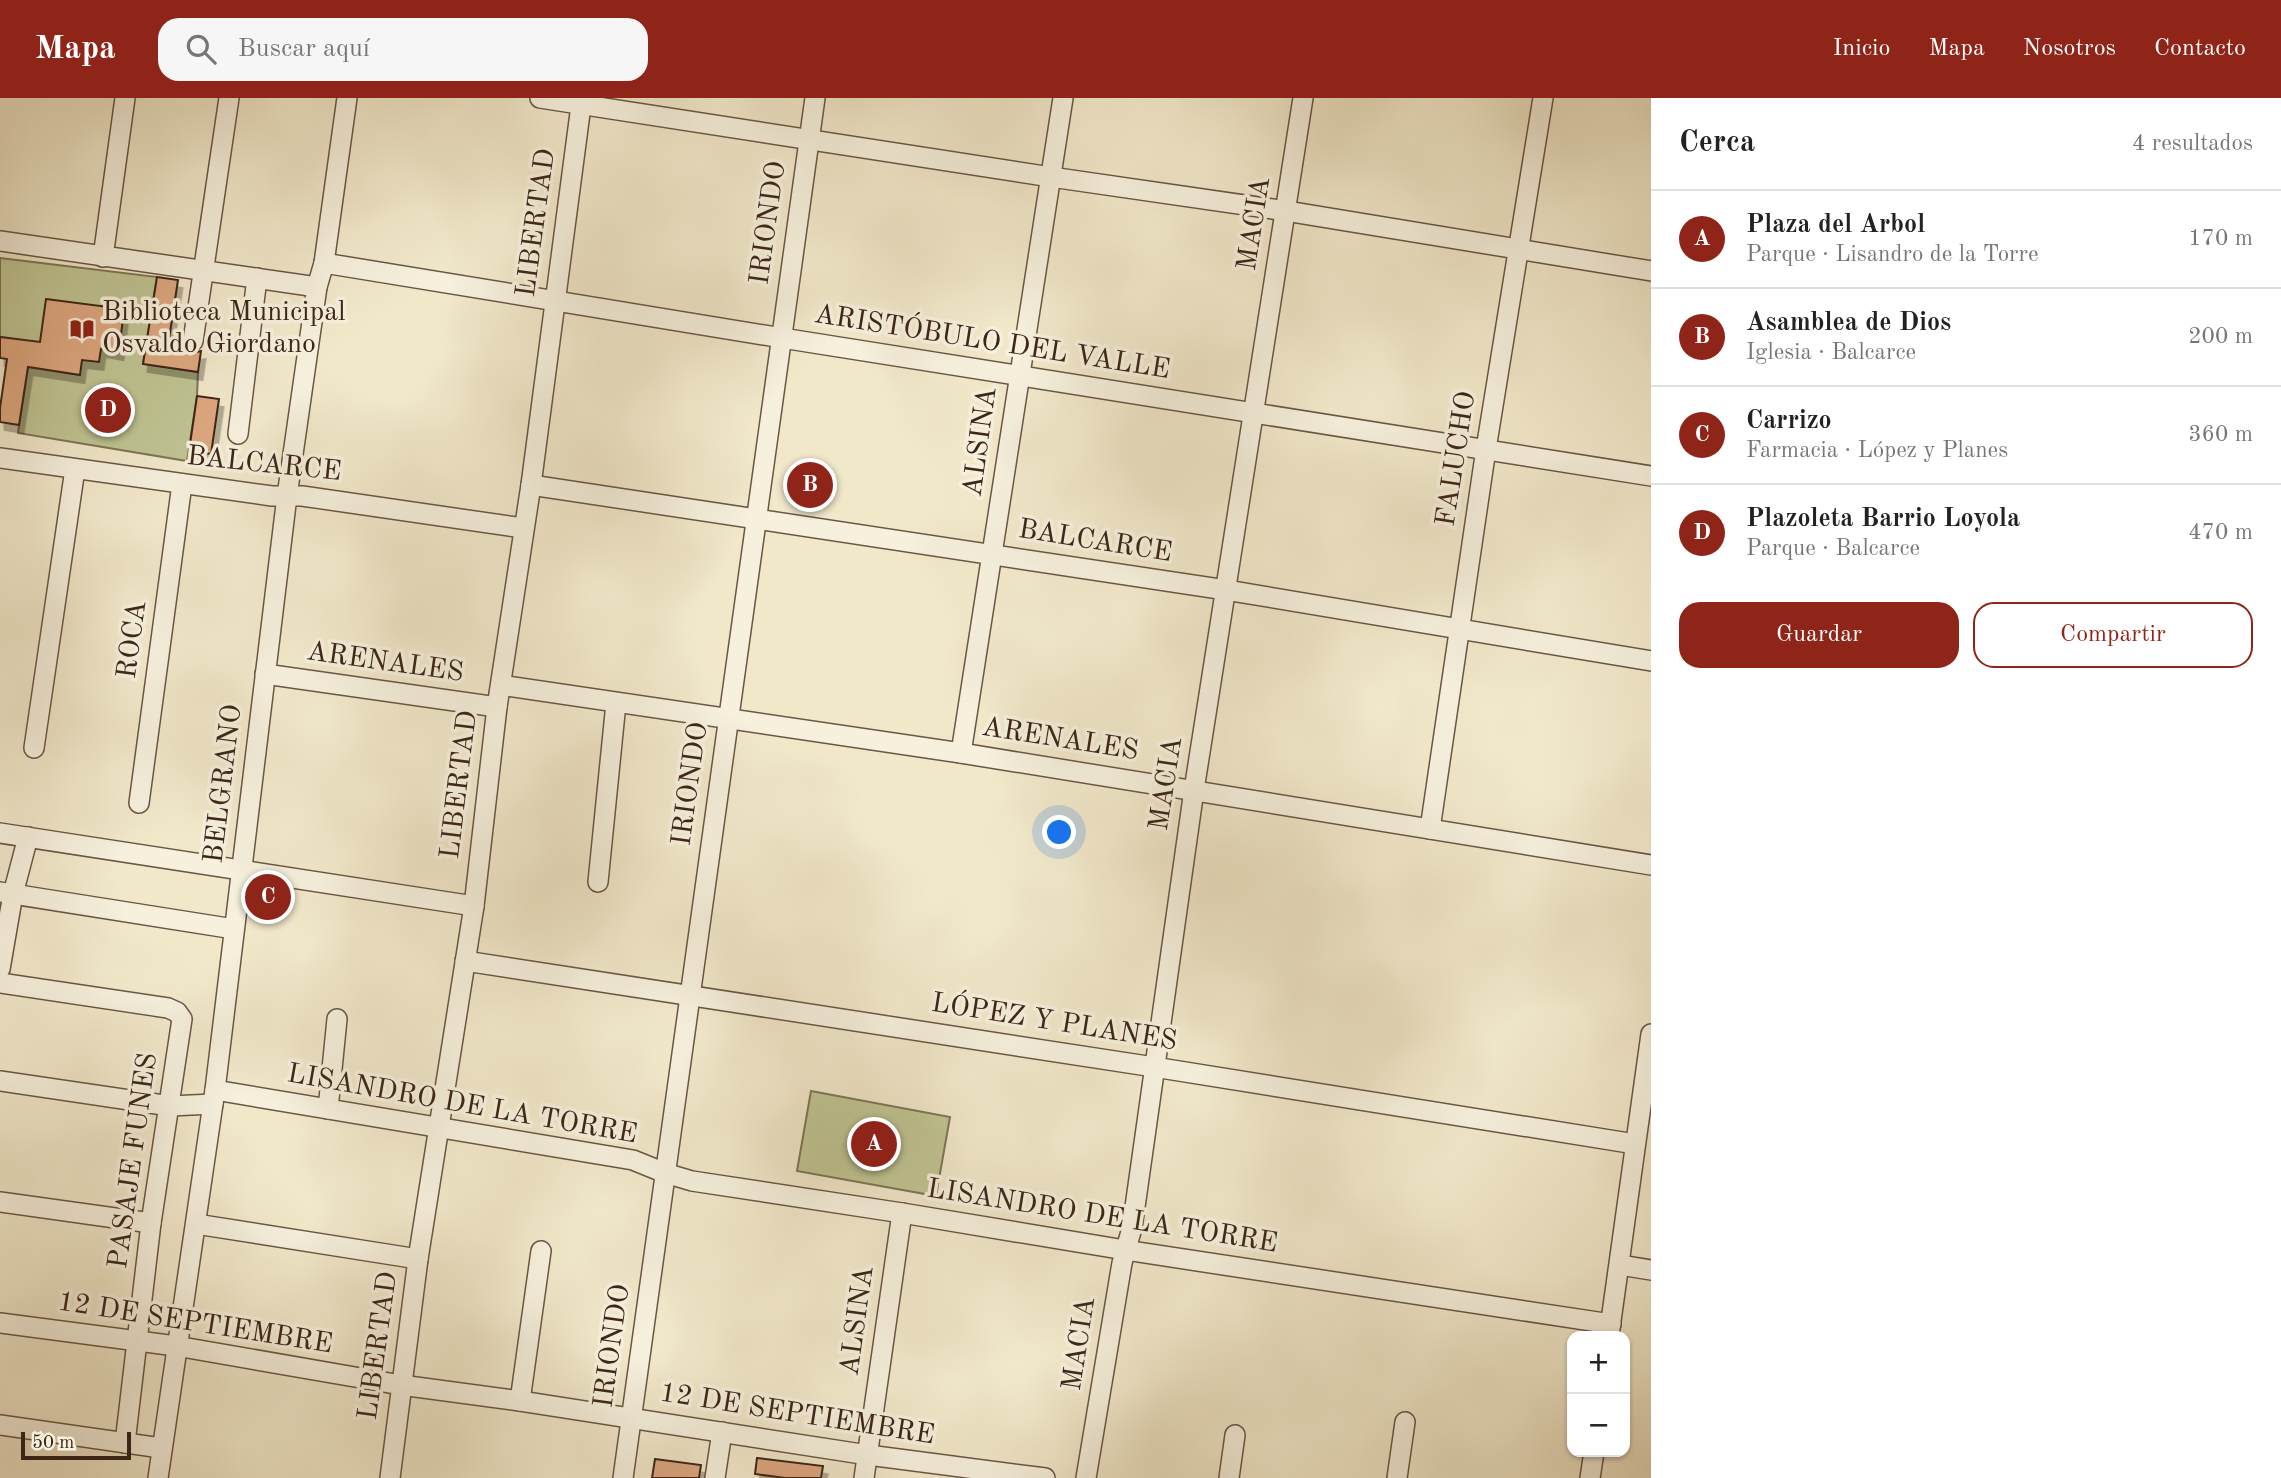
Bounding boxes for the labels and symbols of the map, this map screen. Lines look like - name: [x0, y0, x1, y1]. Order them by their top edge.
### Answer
- street label: LIBERTAD: [513, 147, 561, 299]
- street label: IRIONDO: [746, 159, 792, 287]
- street label: MACIA: [1234, 175, 1276, 273]
- street label: ARISTÓBULO DEL VALLE: [812, 296, 1173, 385]
- place label: Biblioteca Municipal Osvaldo Giordano: [102, 299, 346, 359]
- library icon: Biblioteca Municipal Osvaldo Giordano: [68, 315, 96, 343]
- pin: D: [85, 384, 131, 436]
- street label: ALSINA: [959, 385, 1003, 499]
- street label: FALUCHO: [1433, 389, 1481, 529]
- street label: BALCARCE: [185, 443, 343, 487]
- pin: B: [787, 459, 833, 511]
- street label: BALCARCE: [1016, 516, 1174, 568]
- street label: ROCA: [114, 599, 152, 681]
- street label: ARENALES: [305, 638, 465, 688]
- street label: BELGRANO: [200, 703, 248, 865]
- street label: LIBERTAD: [437, 709, 483, 861]
- street label: ARENALES: [980, 714, 1140, 766]
- street label: IRIONDO: [668, 720, 714, 848]
- street label: MACIA: [1146, 735, 1188, 833]
- your location: [1042, 815, 1076, 849]
- pin: C: [245, 871, 291, 923]
- street label: LÓPEZ Y PLANES: [929, 985, 1180, 1056]
- street label: PASAJE FUNES: [105, 1051, 163, 1271]
- street label: LISANDRO DE LA TORRE: [285, 1060, 639, 1150]
- pin: A: [851, 1118, 897, 1170]
- street label: LISANDRO DE LA TORRE: [925, 1175, 1279, 1259]
- street label: ALSINA: [836, 1264, 880, 1378]
- street label: LIBERTAD: [355, 1270, 403, 1422]
- street label: IRIONDO: [590, 1282, 636, 1410]
- street label: 12 DE SEPTIEMBRE: [56, 1288, 334, 1360]
- street label: MACIA: [1059, 1295, 1101, 1393]
- street label: 12 DE SEPTIEMBRE: [658, 1379, 936, 1451]
- scale bar: [21, 1429, 131, 1461]

